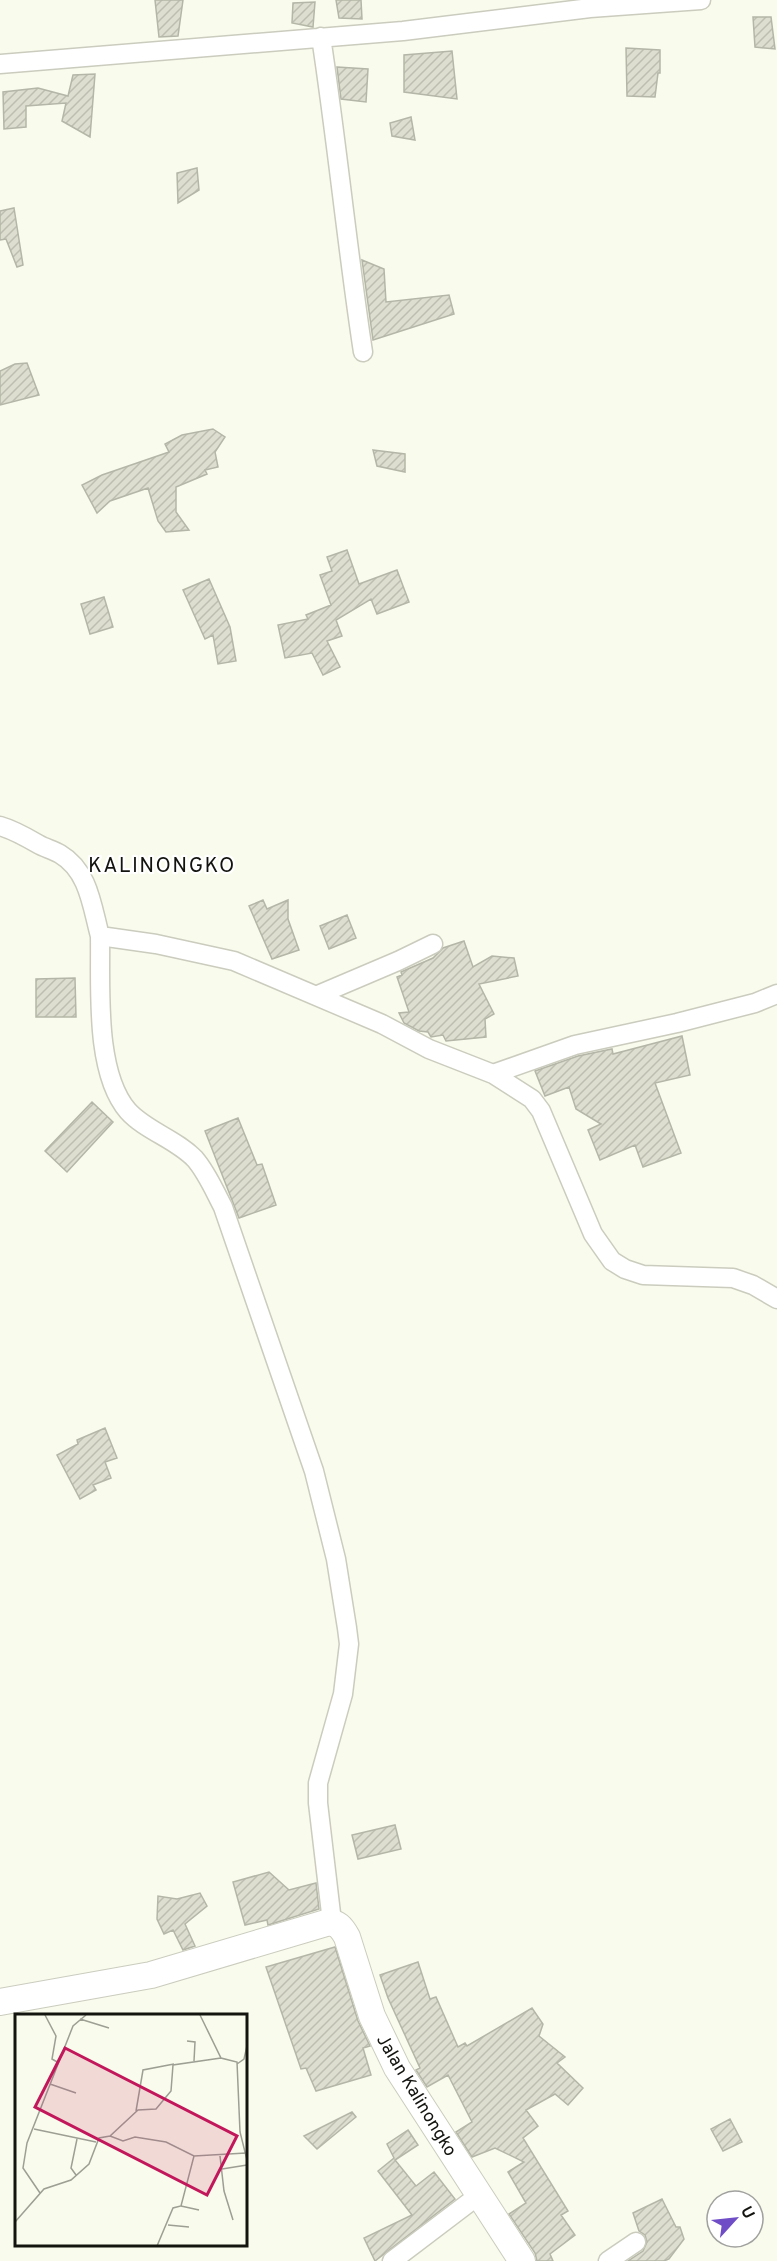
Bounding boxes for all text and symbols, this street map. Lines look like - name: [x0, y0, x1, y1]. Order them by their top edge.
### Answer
- district label: KALINONGKO: [88, 853, 236, 880]
- inset map: [15, 2014, 248, 2246]
- street label: Jalan Kalinongko: [370, 2031, 461, 2161]
- north arrow: [705, 2189, 765, 2249]
- text: U: [735, 2203, 758, 2223]

